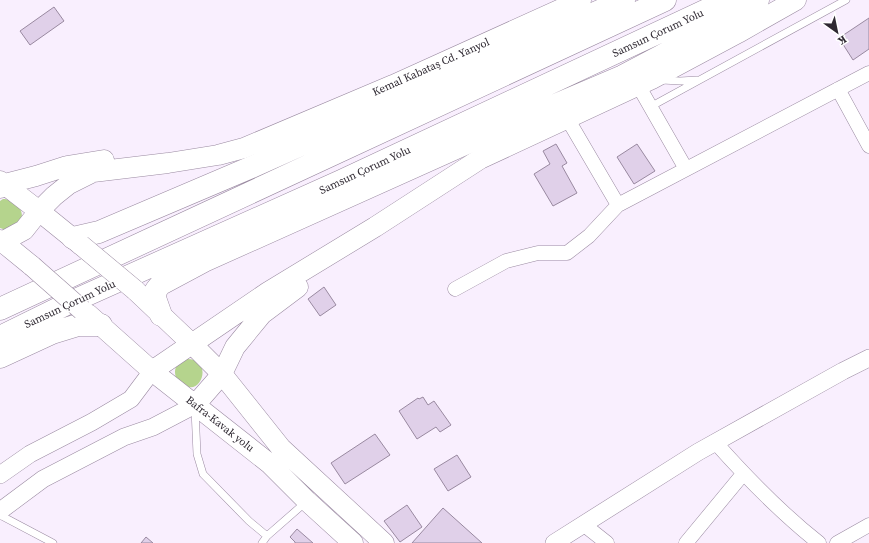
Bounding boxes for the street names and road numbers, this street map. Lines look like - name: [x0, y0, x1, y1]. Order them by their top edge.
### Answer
- street label: Samsun Çorum Yolu: [610, 5, 707, 61]
- street label: Kemal Kabataş Cd. Yanyol: [370, 34, 492, 100]
- street label: Samsun Çorum Yolu: [317, 142, 414, 198]
- street label: Samsun Çorum Yolu: [22, 276, 119, 332]
- street label: Bafra-Kavak yolu: [183, 393, 258, 456]

